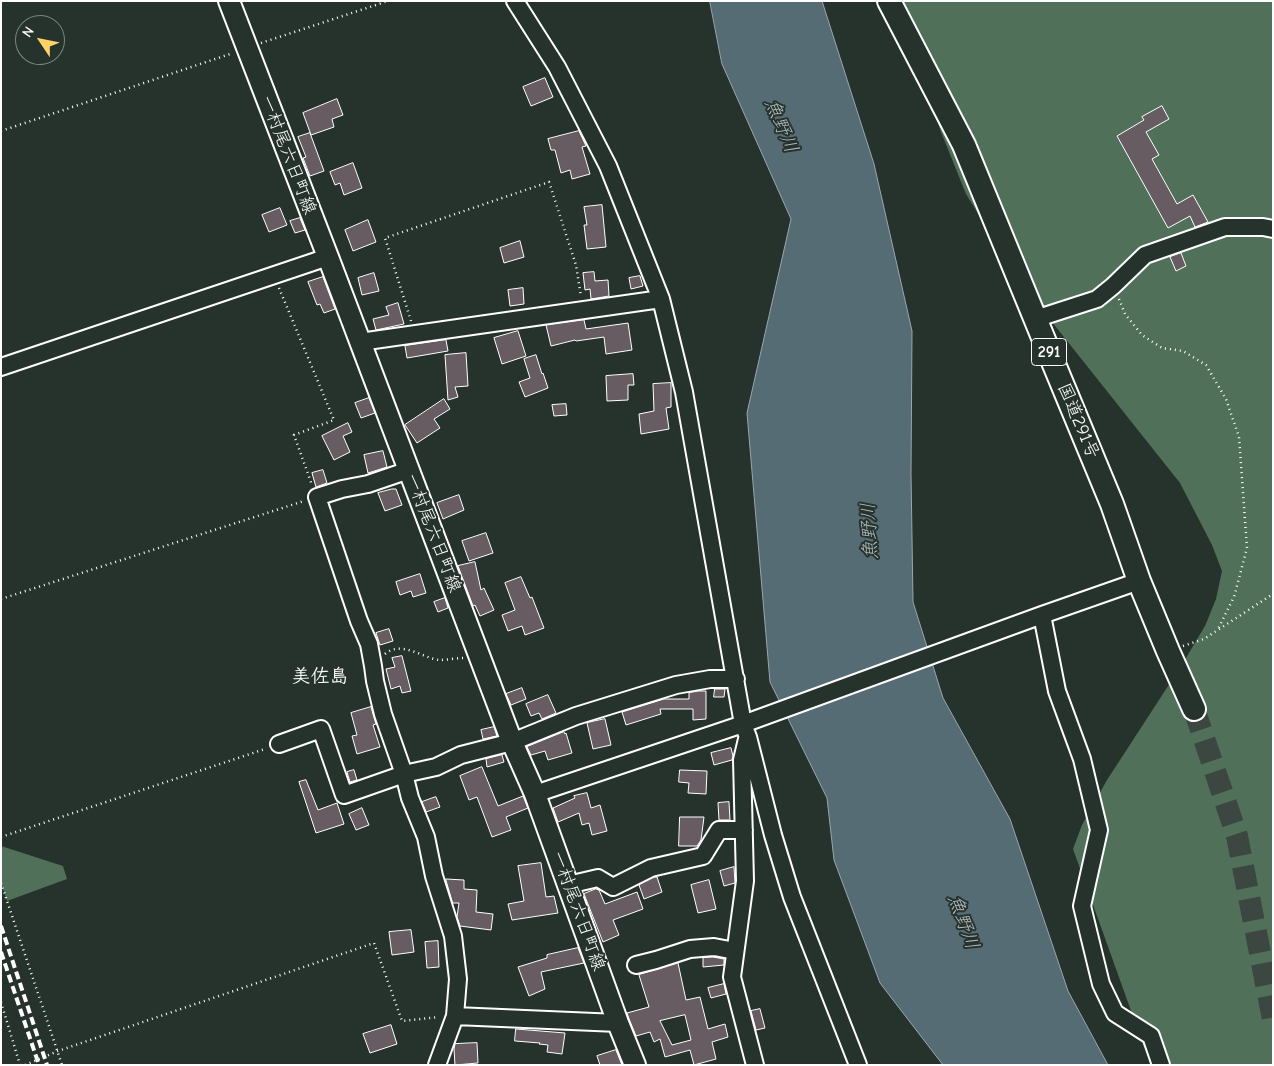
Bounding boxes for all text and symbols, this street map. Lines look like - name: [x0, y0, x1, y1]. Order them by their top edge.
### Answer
- north arrow: [15, 15, 65, 65]
- text: N: [18, 23, 38, 40]
- street label: 一村尾六日町線: [255, 92, 321, 218]
- water label: 魚野川: [759, 95, 803, 157]
- road number: 291: [1032, 338, 1066, 366]
- street label: 国道291号: [1052, 380, 1104, 462]
- street label: 一村尾六日町線: [400, 470, 466, 596]
- water label: 魚野川: [857, 502, 883, 560]
- district label: 美佐島: [292, 666, 348, 688]
- street label: 一村尾六日町線: [546, 848, 610, 974]
- water label: 魚野川: [943, 891, 983, 953]

